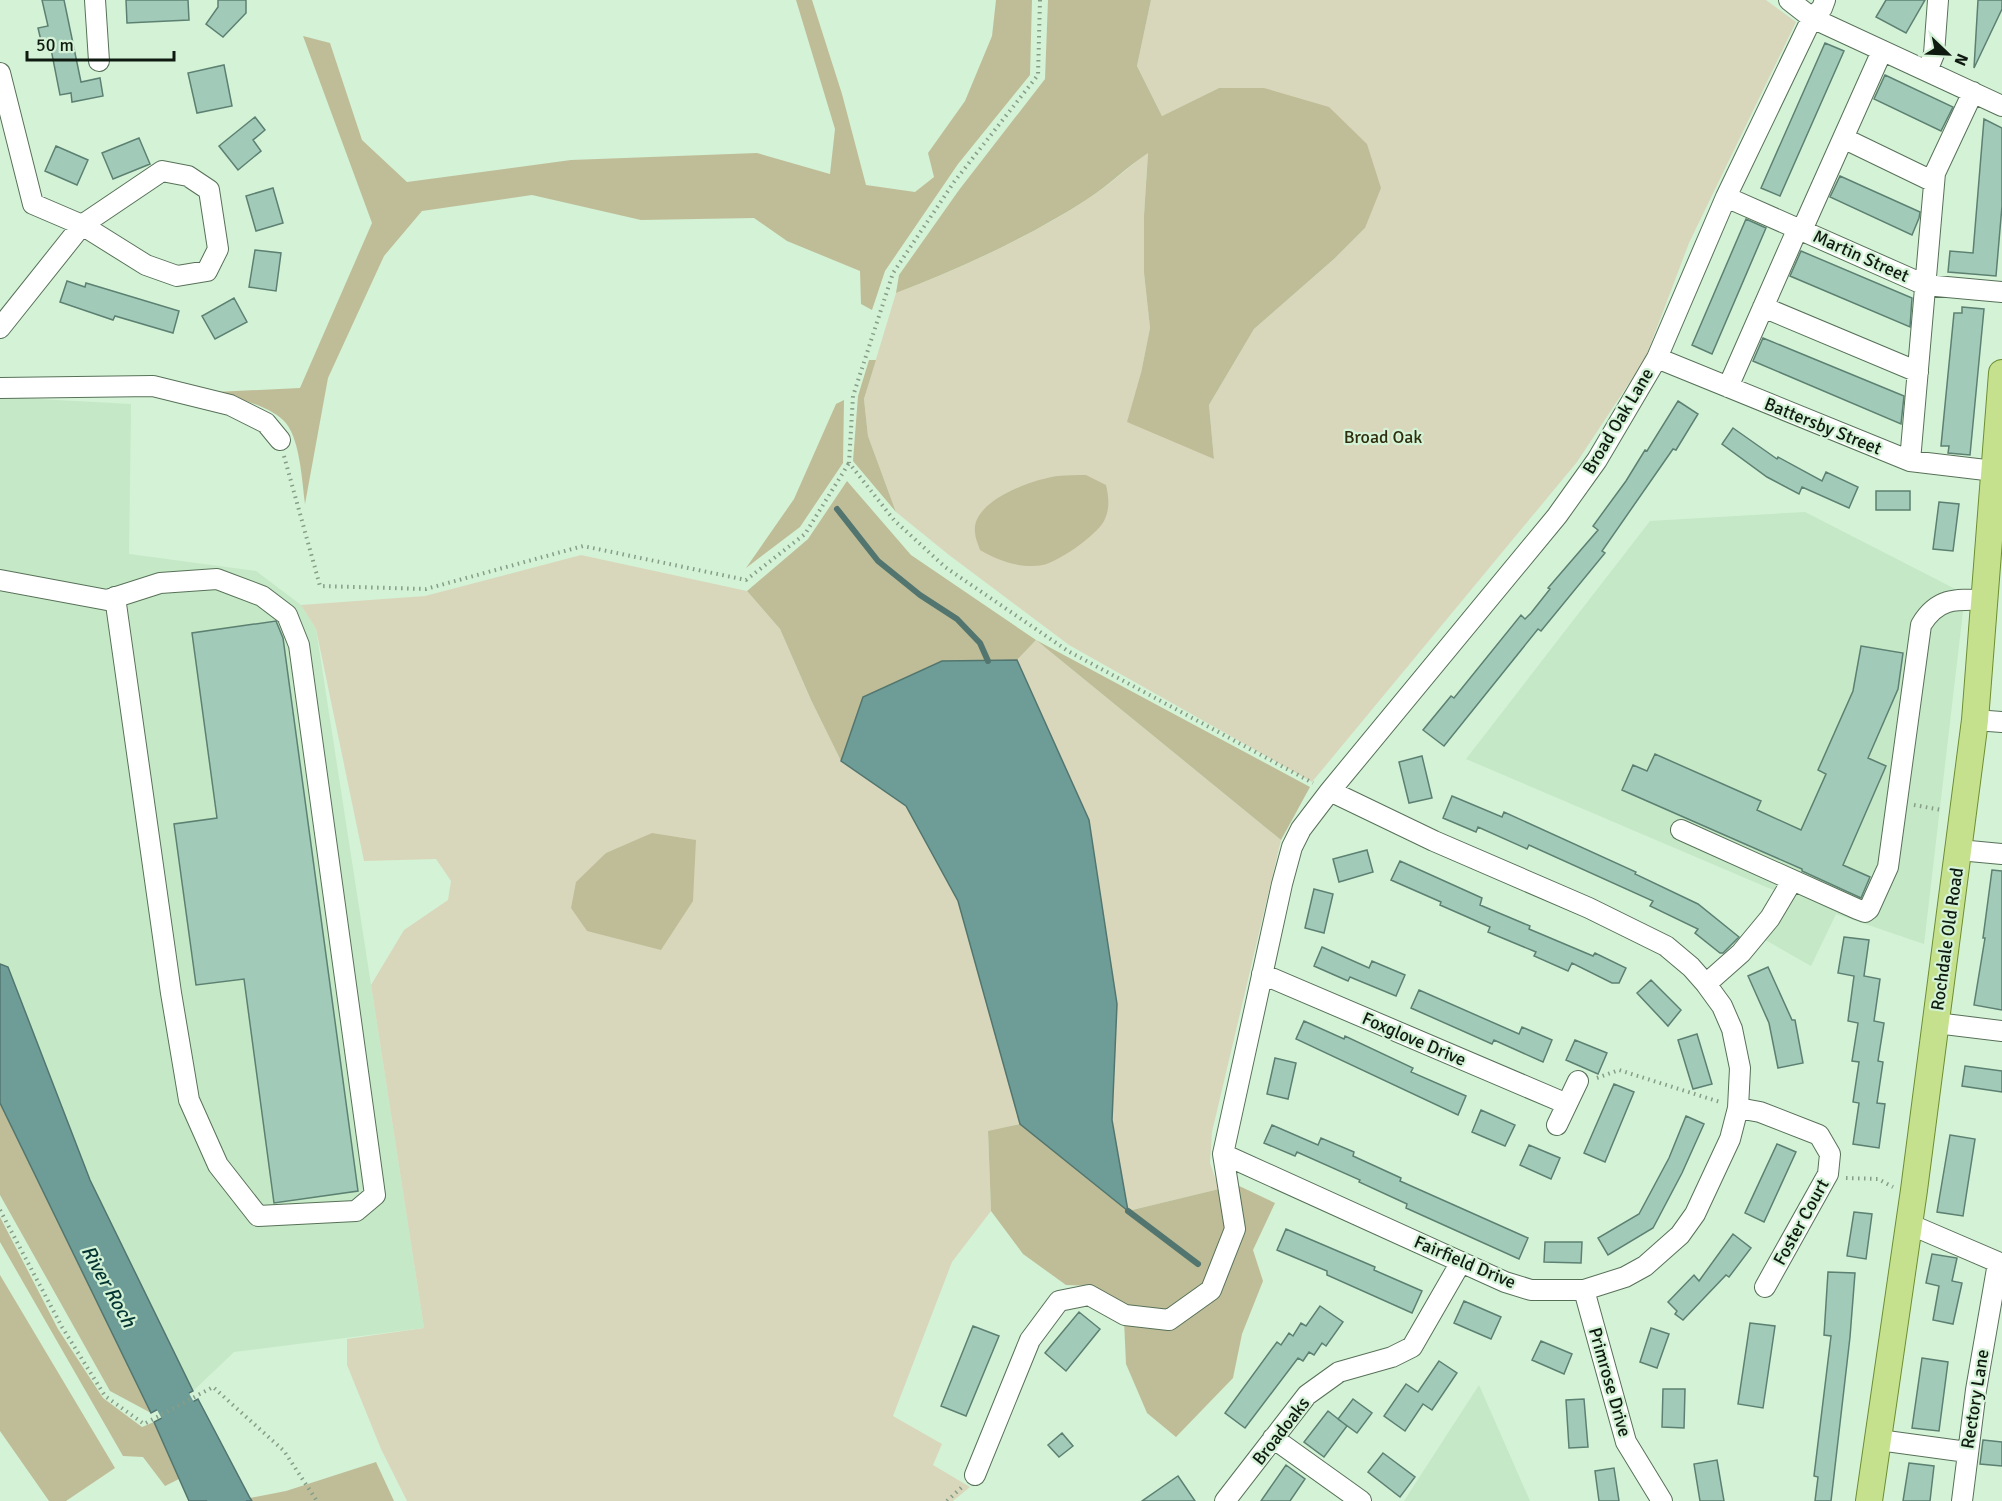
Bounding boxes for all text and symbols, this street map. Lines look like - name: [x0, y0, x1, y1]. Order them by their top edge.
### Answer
- scale bar: [27, 24, 174, 62]
- north arrow: [1918, 24, 1978, 84]
- text: 50 m: [36, 34, 74, 56]
- text: N: [1950, 50, 1972, 69]
- street label: Martin Street: [1810, 225, 1912, 287]
- street label: Broad Oak Lane: [1578, 364, 1658, 478]
- street label: Battersby Street: [1761, 392, 1885, 460]
- park label: Broad Oak: [1344, 426, 1422, 448]
- street label: Rochdale Old Road: [1926, 866, 1968, 1012]
- street label: Foxglove Drive: [1359, 1007, 1469, 1071]
- street label: Foster Court: [1768, 1175, 1834, 1269]
- street label: Fairfield Drive: [1411, 1231, 1519, 1293]
- water label: River Roch: [76, 1241, 142, 1333]
- street label: Primrose Drive: [1584, 1325, 1636, 1439]
- street label: Rectory Lane: [1956, 1348, 1994, 1450]
- street label: Broadoaks: [1248, 1393, 1314, 1469]

